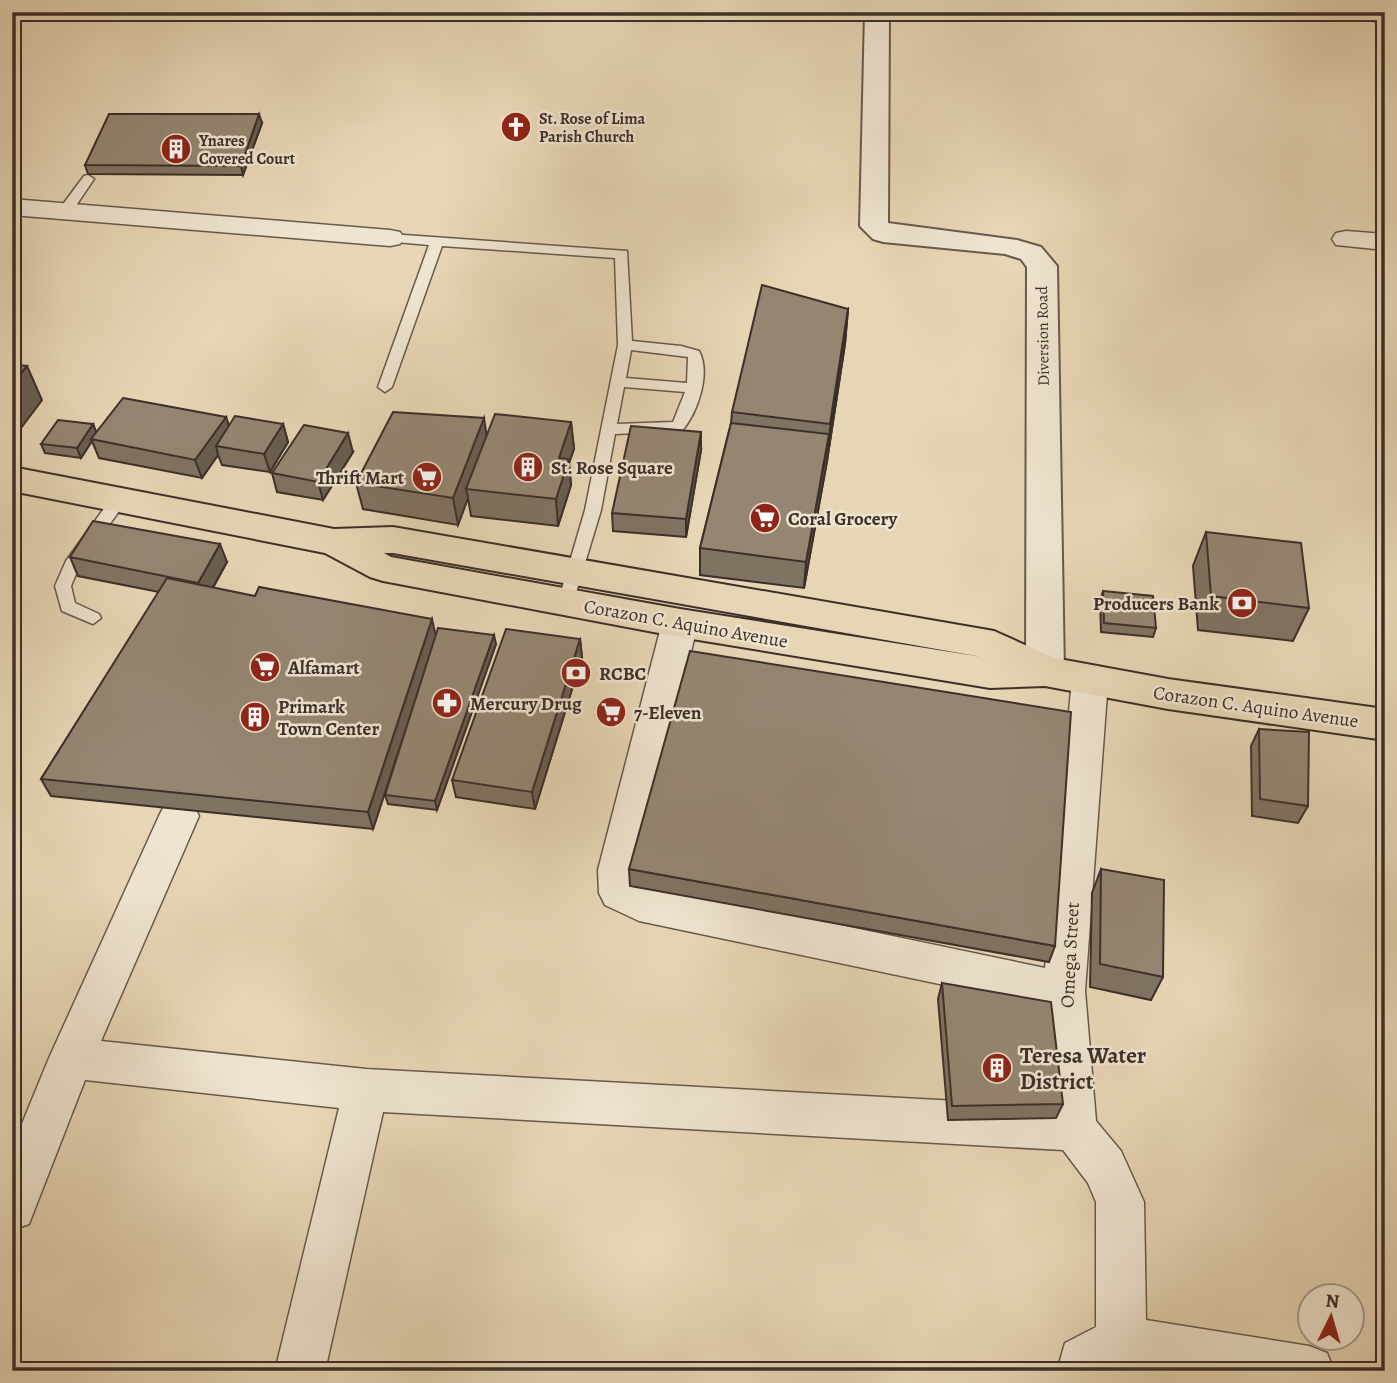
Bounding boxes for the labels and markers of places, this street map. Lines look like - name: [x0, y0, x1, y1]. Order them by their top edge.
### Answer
- place label: St. Rose of Lima Parish Church: [539, 108, 646, 148]
- church icon: St. Rose of Lima Parish Church: [499, 110, 533, 144]
- place label: Ynares Covered Court: [198, 130, 296, 170]
- building icon: Ynares Covered Court: [159, 132, 193, 166]
- building icon: St. Rose Square: [511, 450, 545, 484]
- place label: St. Rose Square: [551, 455, 673, 481]
- supermarket icon: Thrift Mart: [410, 460, 444, 494]
- place label: Thrift Mart: [316, 465, 405, 491]
- supermarket icon: Coral Grocery: [748, 501, 782, 535]
- place label: Coral Grocery: [788, 506, 899, 532]
- bank icon: Producers Bank: [1225, 586, 1259, 620]
- place label: Producers Bank: [1093, 591, 1219, 617]
- supermarket icon: Alfamart: [248, 650, 282, 684]
- place label: Alfamart: [287, 655, 360, 681]
- bank icon: RCBC: [559, 656, 593, 690]
- place label: RCBC: [599, 661, 646, 687]
- pharmacy icon: Mercury Drug: [430, 686, 464, 720]
- place label: Mercury Drug: [470, 691, 582, 717]
- place label: Primark Town Center: [278, 694, 379, 742]
- supermarket icon: 7-Eleven: [594, 695, 628, 729]
- building icon: Primark Town Center: [238, 700, 272, 734]
- place label: 7-Eleven: [634, 700, 702, 726]
- place label: Teresa Water District: [1020, 1040, 1147, 1097]
- building icon: Teresa Water District: [980, 1051, 1014, 1085]

